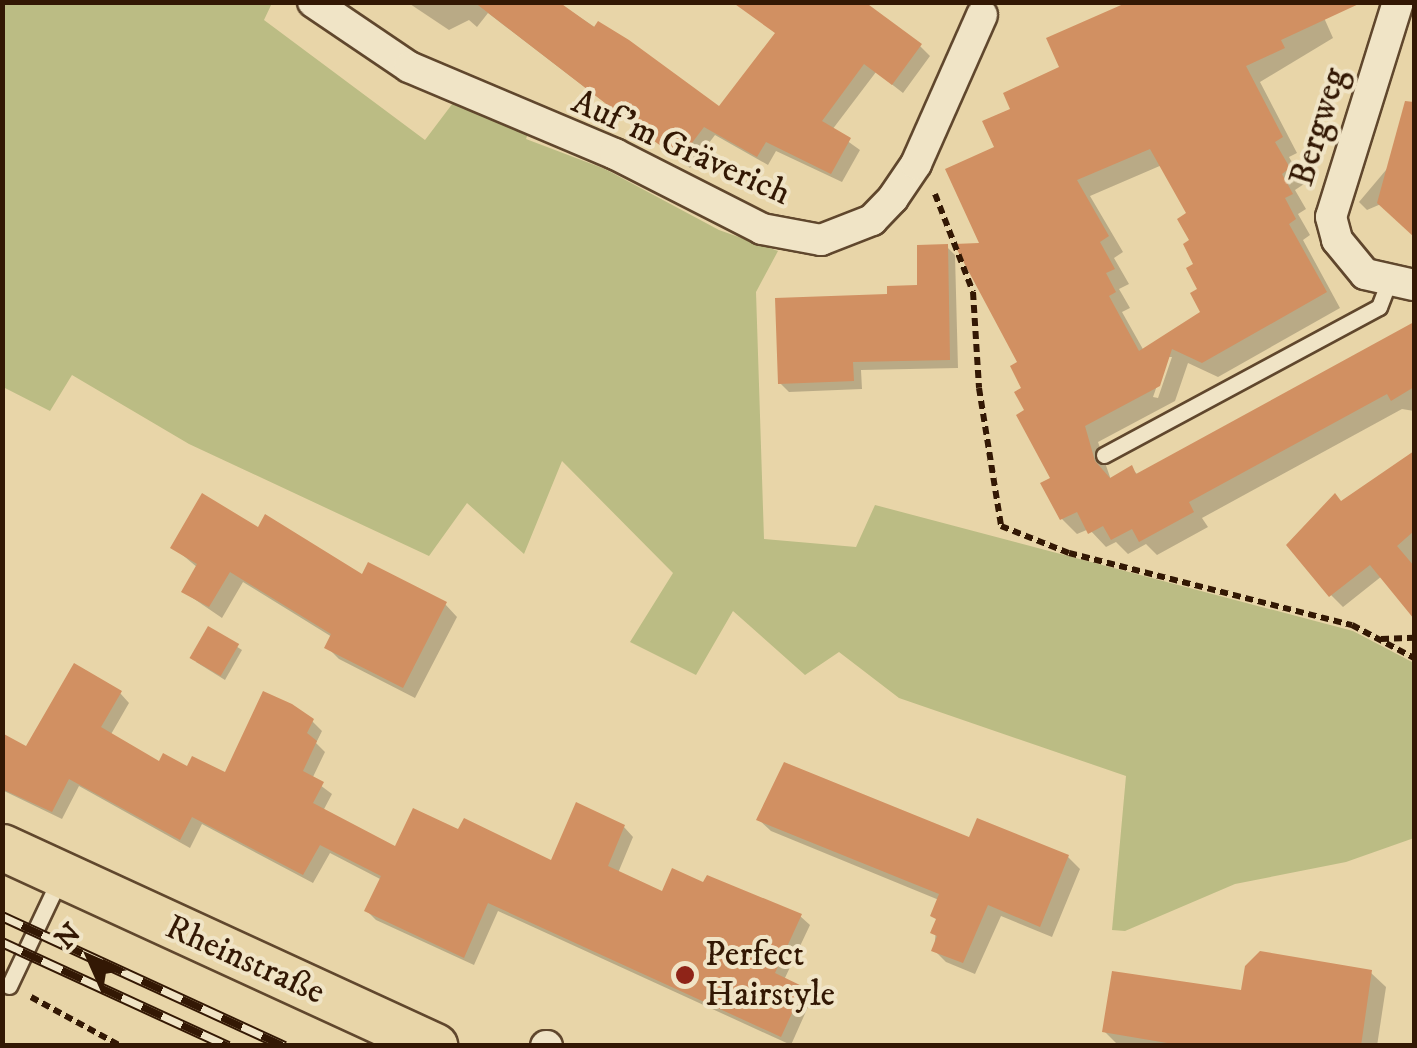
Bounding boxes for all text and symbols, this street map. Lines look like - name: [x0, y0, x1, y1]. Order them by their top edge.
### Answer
- street label: Bergweg: [1281, 63, 1357, 191]
- street label: Auf'm Gräverich: [565, 81, 797, 215]
- street label: Rheinstraße: [159, 906, 331, 1014]
- north arrow: [40, 908, 140, 1008]
- text: N: [48, 916, 89, 957]
- place label: Perfect Hairstyle: [705, 934, 835, 1016]
- marker: Perfect Hairstyle: [674, 964, 696, 986]

